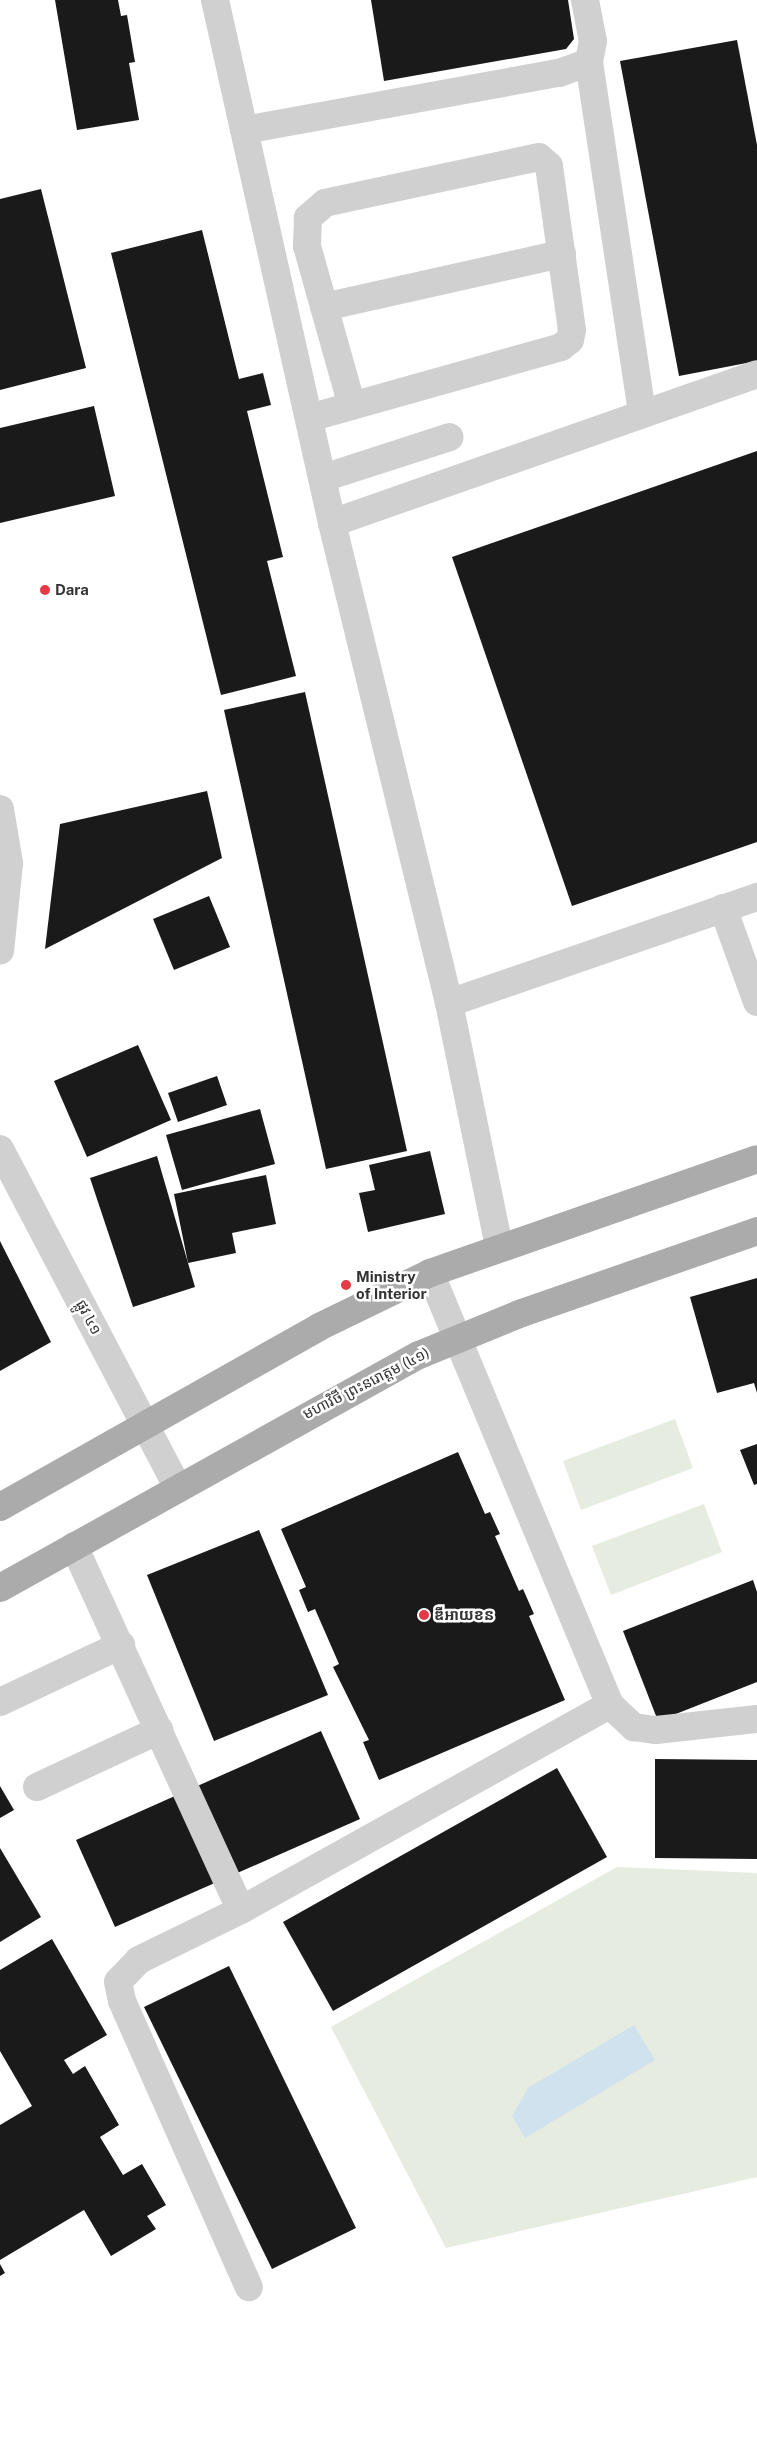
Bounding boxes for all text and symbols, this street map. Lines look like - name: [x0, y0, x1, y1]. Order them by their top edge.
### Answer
- place label: Dara: [55, 581, 89, 599]
- marker: Dara: [39, 584, 51, 596]
- place label: Ministry of Interior: [356, 1267, 427, 1302]
- marker: Ministry of Interior: [340, 1279, 352, 1291]
- street label: ផ្លូវ ៤១: [72, 1296, 106, 1338]
- street label: មហាវិថី ព្រះនរោត្តម (៤១): [300, 1343, 432, 1423]
- place label: ឌីអាយខន: [434, 1606, 494, 1624]
- marker: ឌីអាយខន: [418, 1609, 430, 1621]

